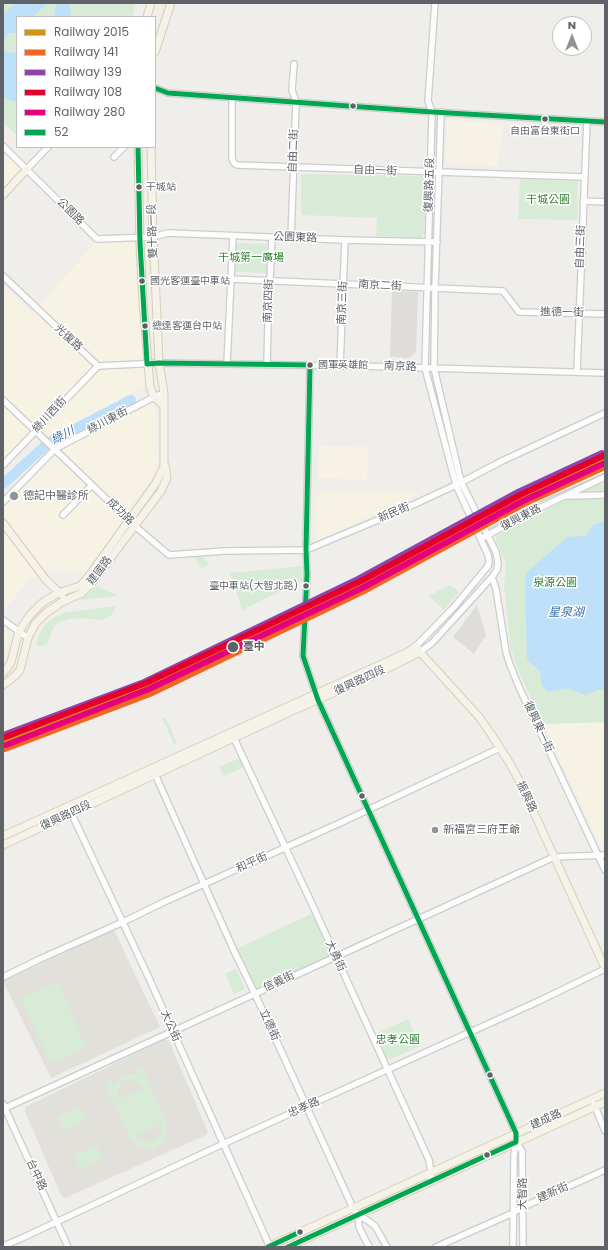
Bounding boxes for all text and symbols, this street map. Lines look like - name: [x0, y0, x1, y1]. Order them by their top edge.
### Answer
- legend: [16, 16, 156, 148]
- north arrow: [552, 16, 592, 56]
- text: N: [568, 17, 576, 33]
- text: Railway 2015: [54, 23, 129, 40]
- text: Railway 141: [54, 43, 118, 60]
- text: Railway 139: [54, 63, 122, 80]
- text: Railway 108: [54, 83, 122, 100]
- unlabelled marker: [348, 101, 358, 111]
- text: Railway 280: [54, 103, 125, 120]
- marker: 自由富台東街口: [540, 114, 550, 124]
- text: 52: [54, 123, 68, 140]
- place label: 自由富台東街口: [510, 125, 580, 137]
- street label: 自由二街: [287, 129, 301, 173]
- street label: 復興路五段: [422, 157, 438, 213]
- street label: 自由一街: [353, 164, 397, 178]
- place label: 干城站: [146, 181, 176, 193]
- marker: 干城站: [134, 182, 144, 192]
- park label: 干城公園: [526, 193, 570, 207]
- street label: 公園路: [54, 196, 86, 228]
- street label: 雙十路一段: [145, 203, 161, 259]
- street label: 自由三街: [574, 225, 588, 269]
- street label: 公園東路: [273, 231, 317, 245]
- park label: 干城第一廣場: [218, 251, 284, 265]
- place label: 國光客運臺中車站: [150, 275, 230, 287]
- marker: 國光客運臺中車站: [137, 276, 147, 286]
- street label: 南京二街: [358, 278, 402, 294]
- street label: 南京四街: [262, 279, 276, 323]
- street label: 南京三街: [336, 281, 350, 325]
- street label: 進德一街: [540, 306, 584, 320]
- place label: 總達客運台中站: [152, 320, 222, 332]
- marker: 總達客運台中站: [140, 321, 150, 331]
- street label: 光復路: [51, 322, 85, 354]
- place label: 國軍英雄館: [318, 359, 368, 371]
- marker: 國軍英雄館: [305, 360, 315, 370]
- street label: 南京路: [383, 360, 417, 374]
- street label: 綠川西街: [30, 394, 70, 436]
- street label: 綠川東街: [85, 405, 131, 437]
- water label: 綠川: [49, 424, 77, 448]
- place label: 德記中醫診所: [23, 489, 89, 503]
- marker: 德記中醫診所: [8, 490, 20, 502]
- street label: 成功路: [104, 496, 136, 528]
- street label: 新民街: [376, 500, 412, 526]
- street label: 復興東路: [498, 502, 544, 534]
- street label: 建國路: [85, 554, 115, 588]
- park label: 泉源公園: [533, 576, 577, 590]
- place label: 臺中車站(大智北路): [209, 580, 298, 592]
- marker: 臺中車站(大智北路): [301, 581, 311, 591]
- water label: 星泉湖: [548, 606, 584, 620]
- marker: 臺中: [226, 640, 240, 654]
- place label: 臺中: [243, 640, 265, 654]
- street label: 復興路四段: [332, 663, 388, 699]
- street label: 復興東一街: [520, 699, 556, 755]
- street label: 振興路: [513, 779, 539, 815]
- unlabelled marker: [357, 791, 367, 801]
- street label: 復興路四段: [38, 798, 94, 834]
- place label: 新福宮三府王爺: [443, 823, 520, 837]
- marker: 新福宮三府王爺: [430, 825, 440, 835]
- street label: 和平街: [234, 850, 270, 876]
- street label: 大勇街: [322, 938, 348, 974]
- street label: 信義街: [261, 969, 297, 995]
- street label: 立德街: [256, 1007, 282, 1043]
- street label: 大公街: [157, 1008, 183, 1044]
- park label: 忠孝公園: [376, 1033, 420, 1047]
- unlabelled marker: [485, 1070, 495, 1080]
- street label: 忠孝路: [286, 1095, 322, 1121]
- street label: 建成路: [528, 1107, 564, 1133]
- unlabelled marker: [482, 1150, 492, 1160]
- street label: 台中路: [23, 1157, 49, 1193]
- street label: 大智路: [516, 1178, 530, 1210]
- street label: 建新街: [535, 1180, 571, 1206]
- unlabelled marker: [295, 1227, 305, 1237]

